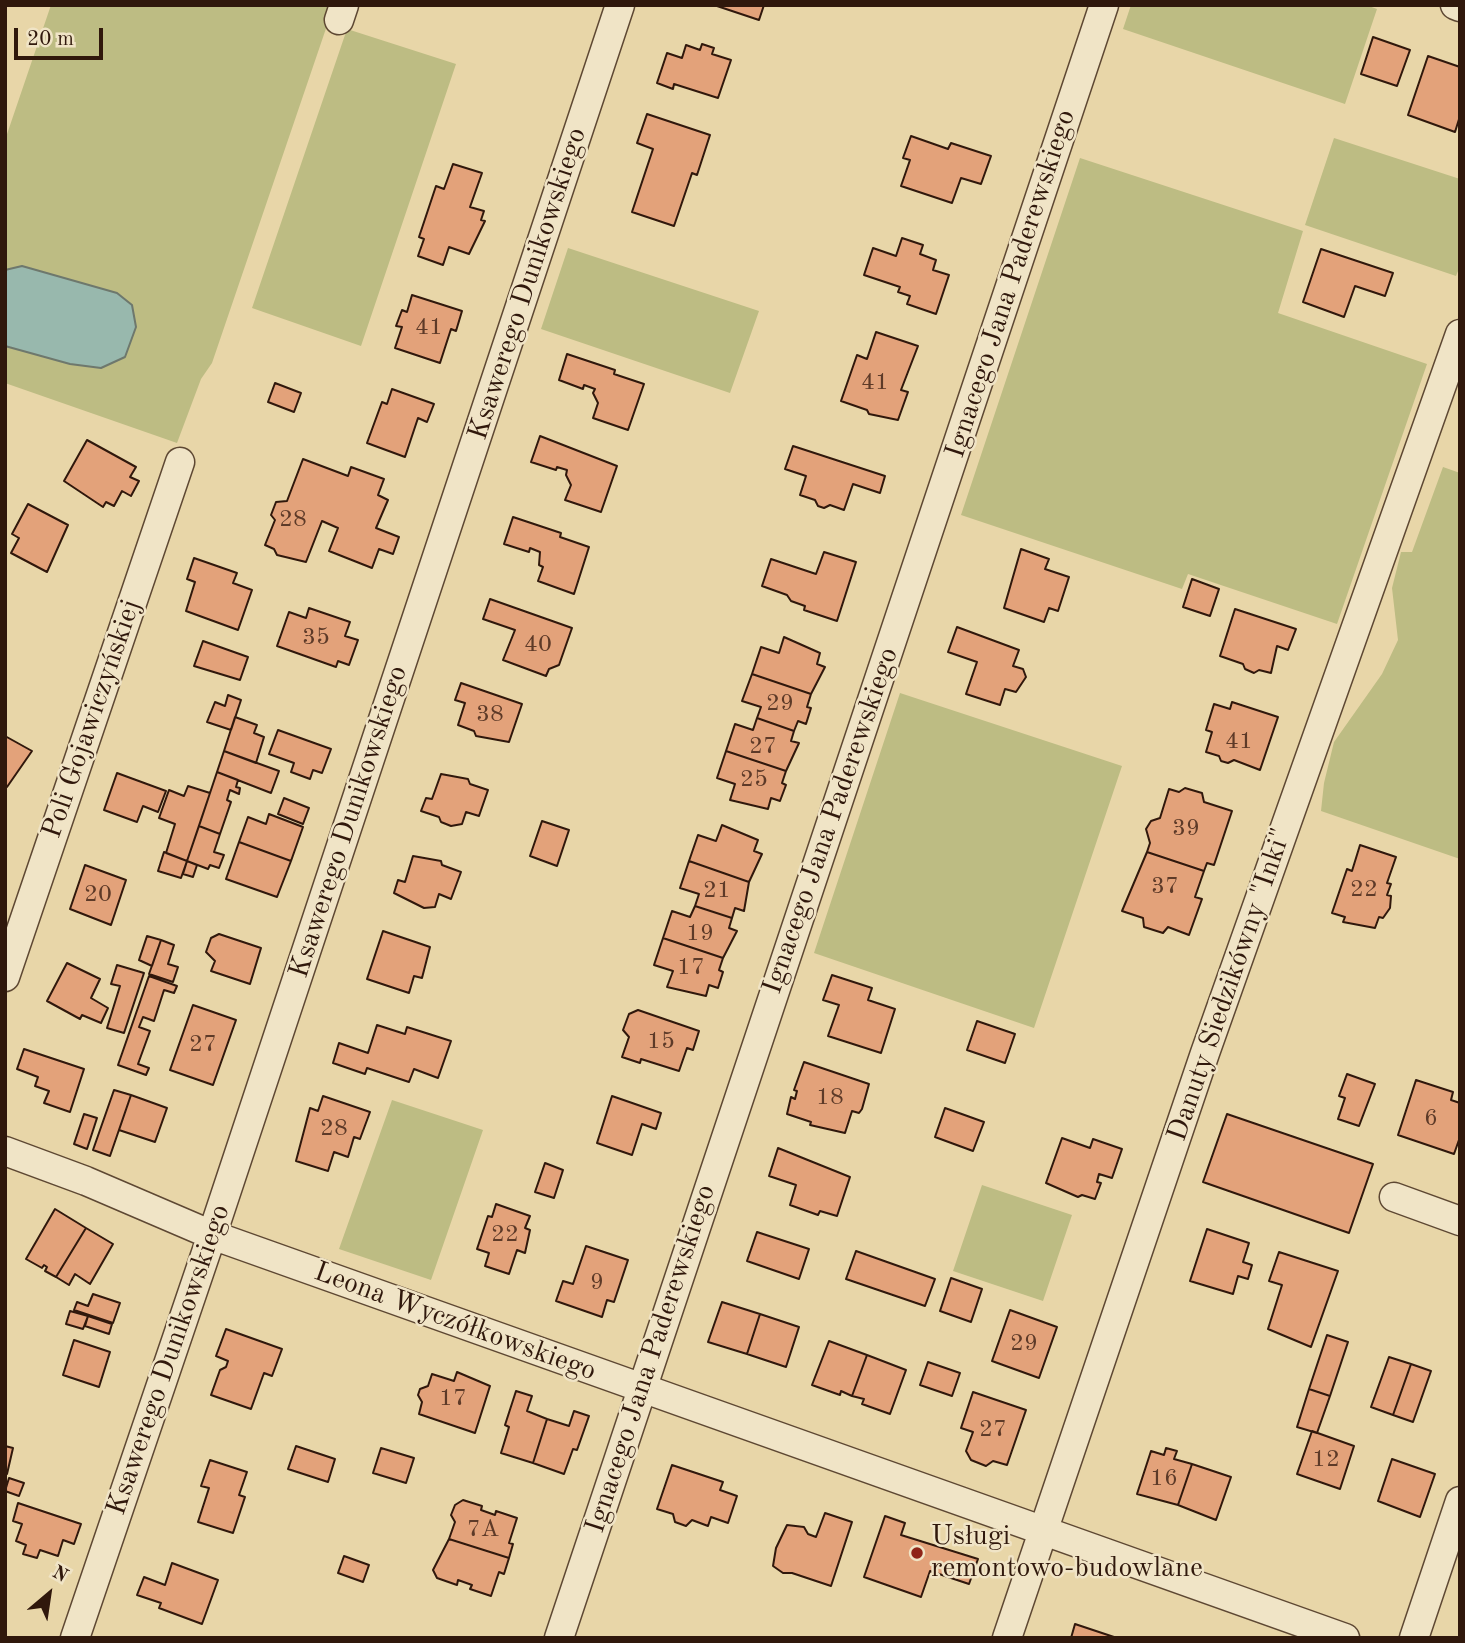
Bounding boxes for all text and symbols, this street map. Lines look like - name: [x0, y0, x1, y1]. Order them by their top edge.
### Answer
- scale bar: [18, 14, 107, 58]
- text: 20 m: [27, 29, 74, 50]
- street label: Ignacego Jana Paderewskiego: [939, 106, 1083, 462]
- street label: Ksawerego Dunikowskiego: [462, 124, 594, 444]
- house number: 41: [415, 314, 443, 342]
- house number: 41: [861, 369, 889, 397]
- house number: 28: [279, 506, 307, 534]
- street label: Poli Gojawiczyńskiej: [35, 595, 149, 843]
- house number: 35: [302, 624, 330, 652]
- house number: 40: [524, 631, 552, 659]
- street label: Ignacego Jana Paderewskiego: [756, 643, 906, 999]
- street label: Ksawerego Dunikowskiego: [283, 662, 415, 982]
- house number: 29: [766, 690, 794, 718]
- house number: 38: [476, 701, 504, 729]
- house number: 41: [1225, 728, 1253, 756]
- house number: 27: [749, 733, 777, 761]
- house number: 25: [740, 766, 768, 794]
- house number: 39: [1172, 815, 1200, 843]
- street label: Danuty Siedzikówny "Inki": [1161, 824, 1299, 1146]
- house number: 37: [1151, 873, 1179, 901]
- house number: 22: [1350, 876, 1378, 904]
- house number: 21: [703, 877, 731, 905]
- house number: 20: [84, 881, 112, 909]
- house number: 19: [686, 920, 714, 948]
- house number: 17: [677, 954, 705, 982]
- house number: 15: [647, 1028, 675, 1056]
- house number: 27: [189, 1031, 217, 1059]
- house number: 18: [816, 1084, 844, 1112]
- house number: 6: [1424, 1105, 1438, 1133]
- house number: 28: [320, 1115, 348, 1143]
- street label: Ignacego Jana Paderewskiego: [579, 1181, 723, 1537]
- street label: Ksawerego Dunikowskiego: [100, 1200, 238, 1520]
- house number: 22: [491, 1221, 519, 1249]
- street label: Leona Wyczółkowskiego: [309, 1255, 601, 1389]
- house number: 9: [590, 1269, 604, 1297]
- house number: 29: [1010, 1330, 1038, 1358]
- house number: 17: [439, 1385, 467, 1413]
- house number: 27: [979, 1416, 1007, 1444]
- house number: 12: [1312, 1446, 1340, 1474]
- house number: 16: [1150, 1465, 1178, 1493]
- house number: 7A: [467, 1516, 499, 1544]
- place label: Usługi remontowo-budowlane: [931, 1520, 1203, 1586]
- marker: Usługi remontowo-budowlane: [909, 1545, 925, 1561]
- north arrow: [14, 1559, 84, 1629]
- text: N: [48, 1563, 70, 1587]

